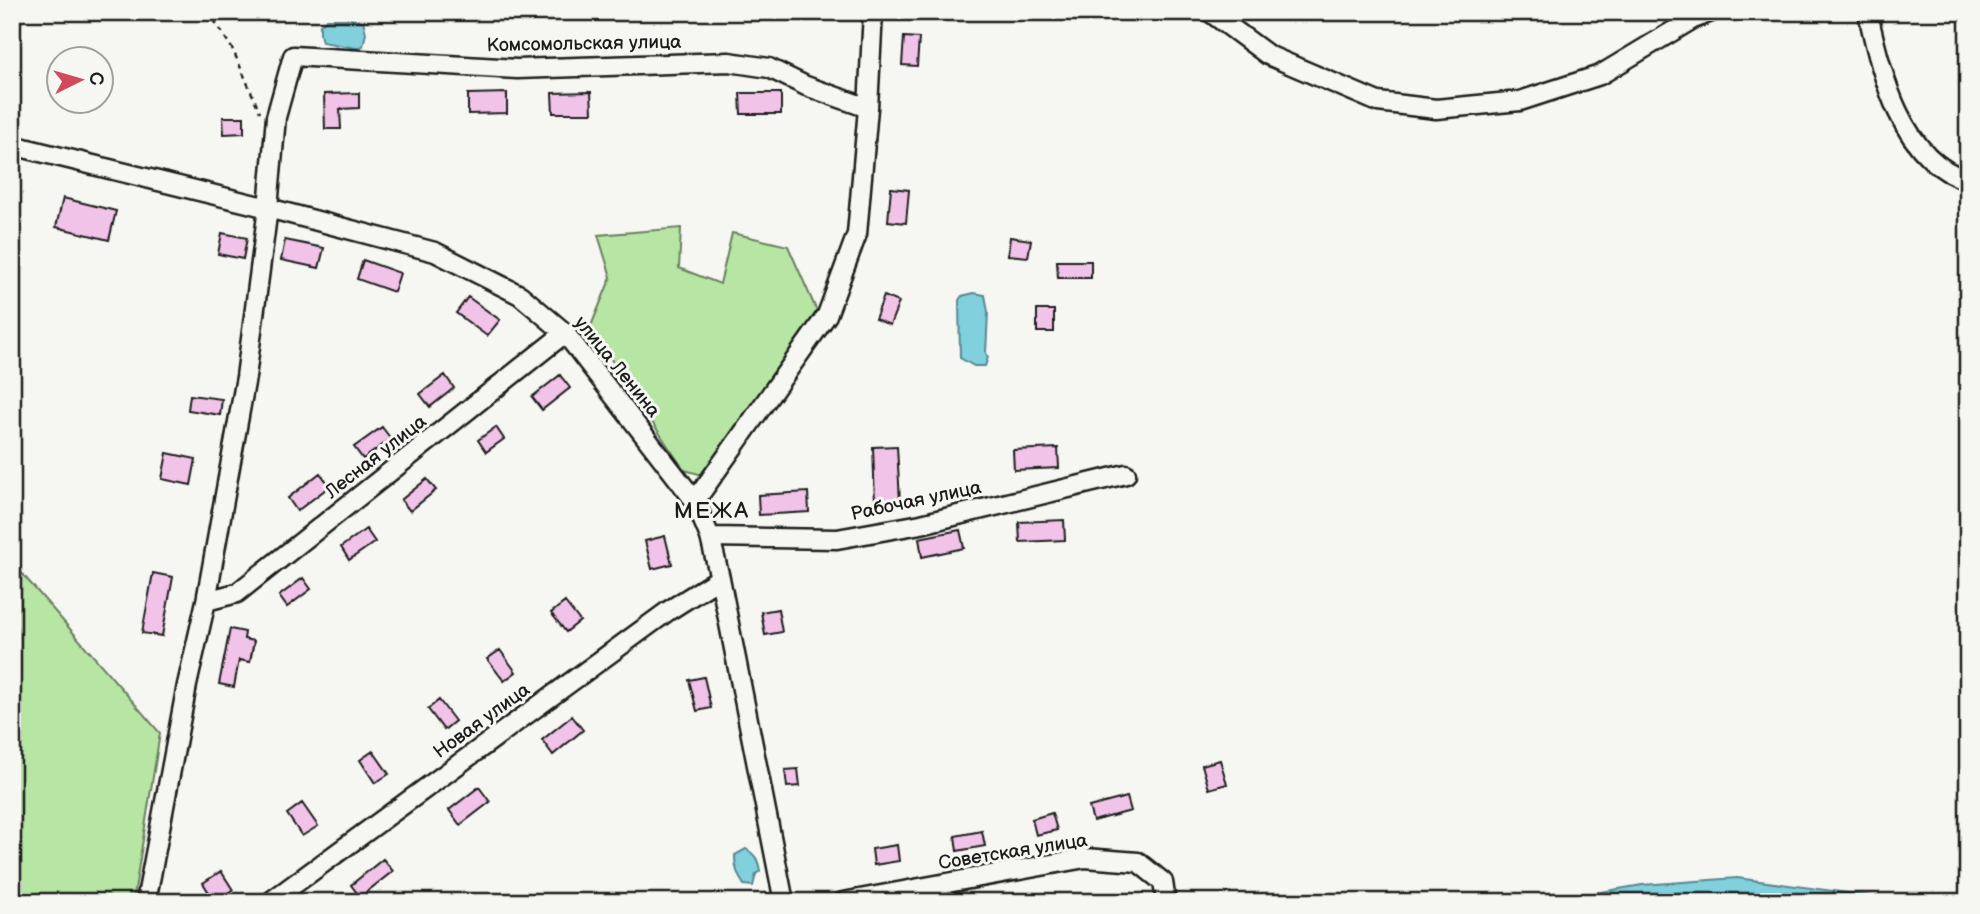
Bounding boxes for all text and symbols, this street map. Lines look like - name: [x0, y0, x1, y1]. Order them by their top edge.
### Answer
- street label: Комсомольская улица: [486, 31, 682, 57]
- north arrow: [46, 46, 116, 116]
- text: С: [83, 71, 107, 86]
- street label: улица Ленина: [569, 312, 665, 422]
- street label: Лесная улица: [320, 410, 431, 504]
- street label: Рабочая улица: [849, 476, 983, 526]
- district label: МЕЖА: [674, 497, 750, 525]
- street label: Новая улица: [429, 678, 535, 764]
- street label: Советская улица: [937, 829, 1089, 875]

